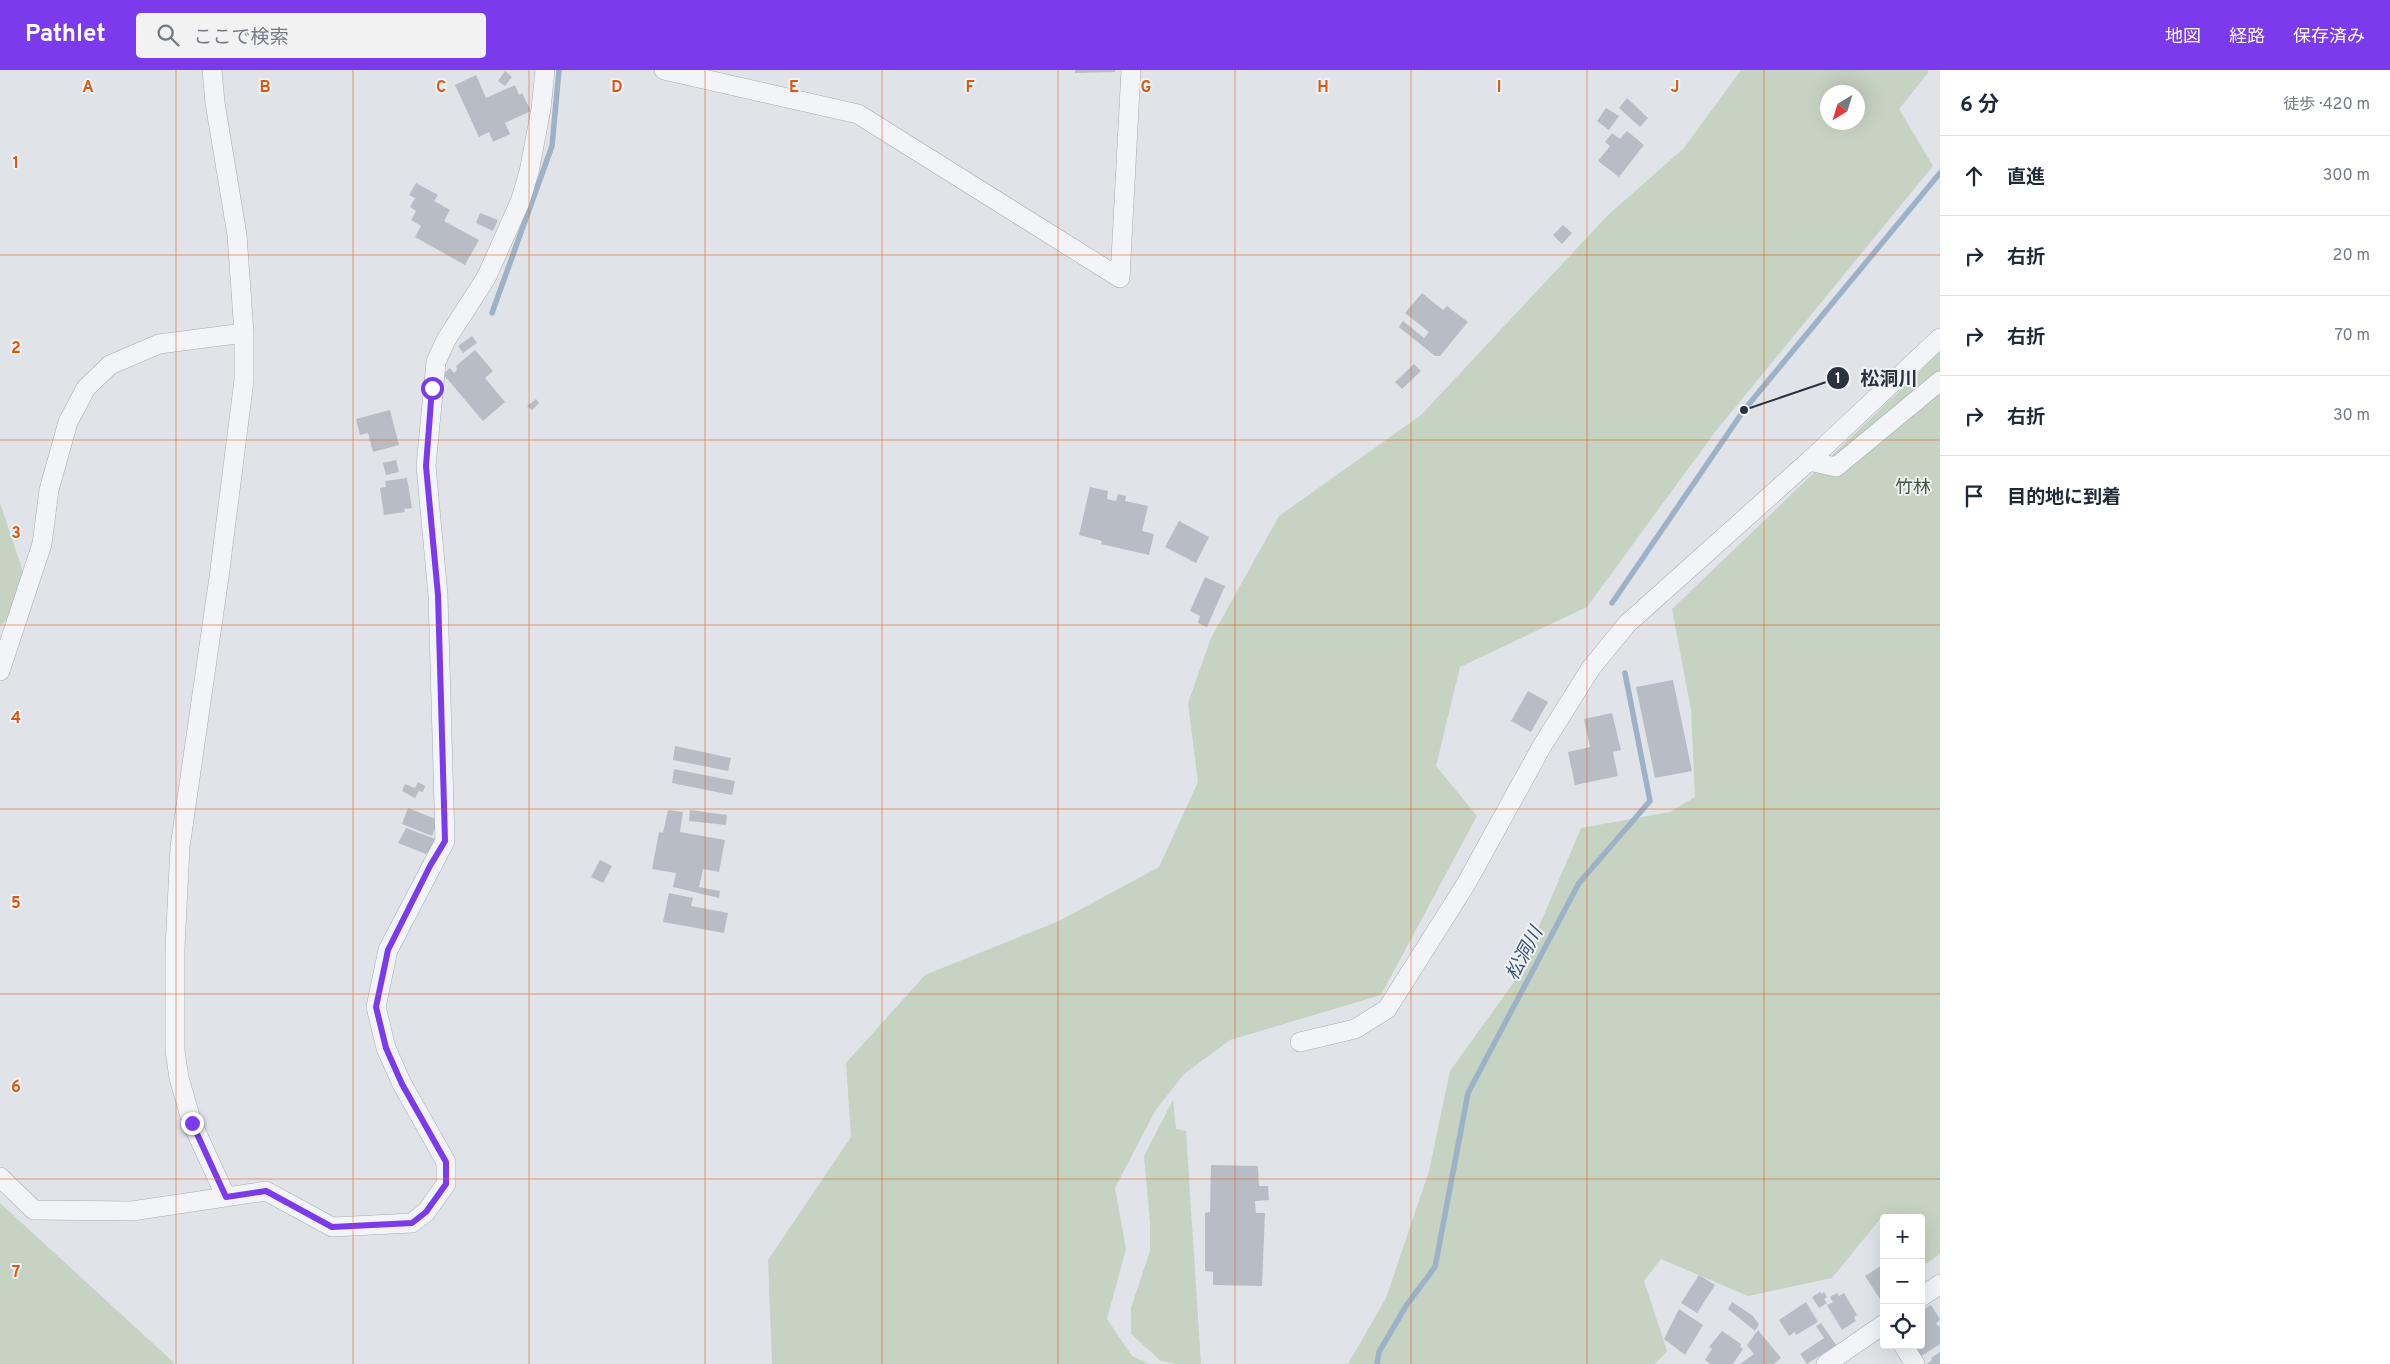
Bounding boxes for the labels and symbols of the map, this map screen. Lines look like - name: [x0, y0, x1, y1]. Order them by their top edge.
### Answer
- text: A: [82, 78, 94, 98]
- text: B: [259, 78, 271, 98]
- text: C: [436, 78, 446, 98]
- text: D: [611, 78, 623, 98]
- text: E: [789, 78, 799, 98]
- text: F: [965, 78, 975, 98]
- text: G: [1141, 78, 1151, 98]
- text: H: [1317, 78, 1329, 98]
- text: I: [1497, 78, 1501, 98]
- text: J: [1671, 78, 1679, 98]
- north arrow: [1820, 85, 1865, 130]
- text: 1: [13, 154, 19, 174]
- text: 2: [11, 339, 21, 359]
- callout: 松洞川: [1825, 361, 1927, 395]
- text: 松洞川: [1860, 368, 1918, 392]
- text: 1: [1835, 370, 1841, 389]
- route start: [421, 377, 444, 400]
- park label: 竹林: [1895, 477, 1931, 500]
- text: 3: [11, 524, 21, 544]
- text: 4: [11, 709, 21, 729]
- text: 5: [11, 894, 21, 914]
- water label: 松洞川: [1501, 921, 1550, 985]
- text: 6: [11, 1078, 21, 1098]
- route end: [181, 1112, 204, 1135]
- text: 7: [12, 1263, 20, 1283]

